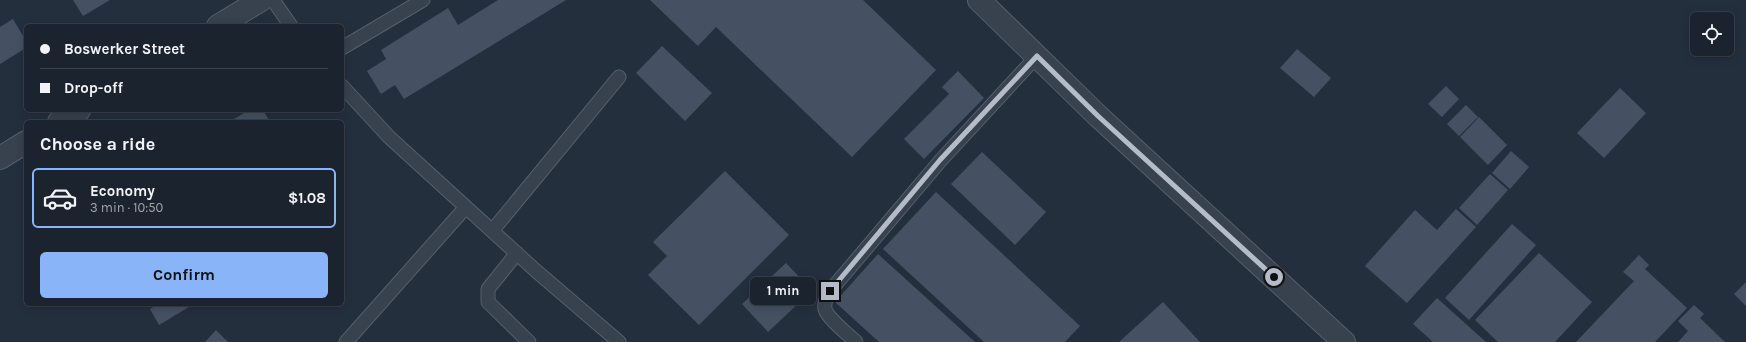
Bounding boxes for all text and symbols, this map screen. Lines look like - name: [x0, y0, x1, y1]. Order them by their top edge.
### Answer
- map controls: [1690, 12, 1734, 56]
- button: locate: [1690, 12, 1734, 56]
- text: Boswerker Street: [64, 40, 185, 58]
- text: Drop-off: [64, 79, 123, 97]
- text: Choose a ride: [40, 133, 155, 155]
- icon: car: [42, 180, 78, 216]
- text: Economy: [90, 182, 155, 200]
- text: $1.08: [288, 189, 326, 207]
- text: 3 min · 10:50: [90, 200, 163, 215]
- button: Confirm: [40, 252, 328, 298]
- route start: [1265, 268, 1283, 286]
- callout: 1 min: [750, 277, 816, 305]
- route end: [821, 282, 839, 300]
- text: 1 min: [767, 283, 799, 298]

